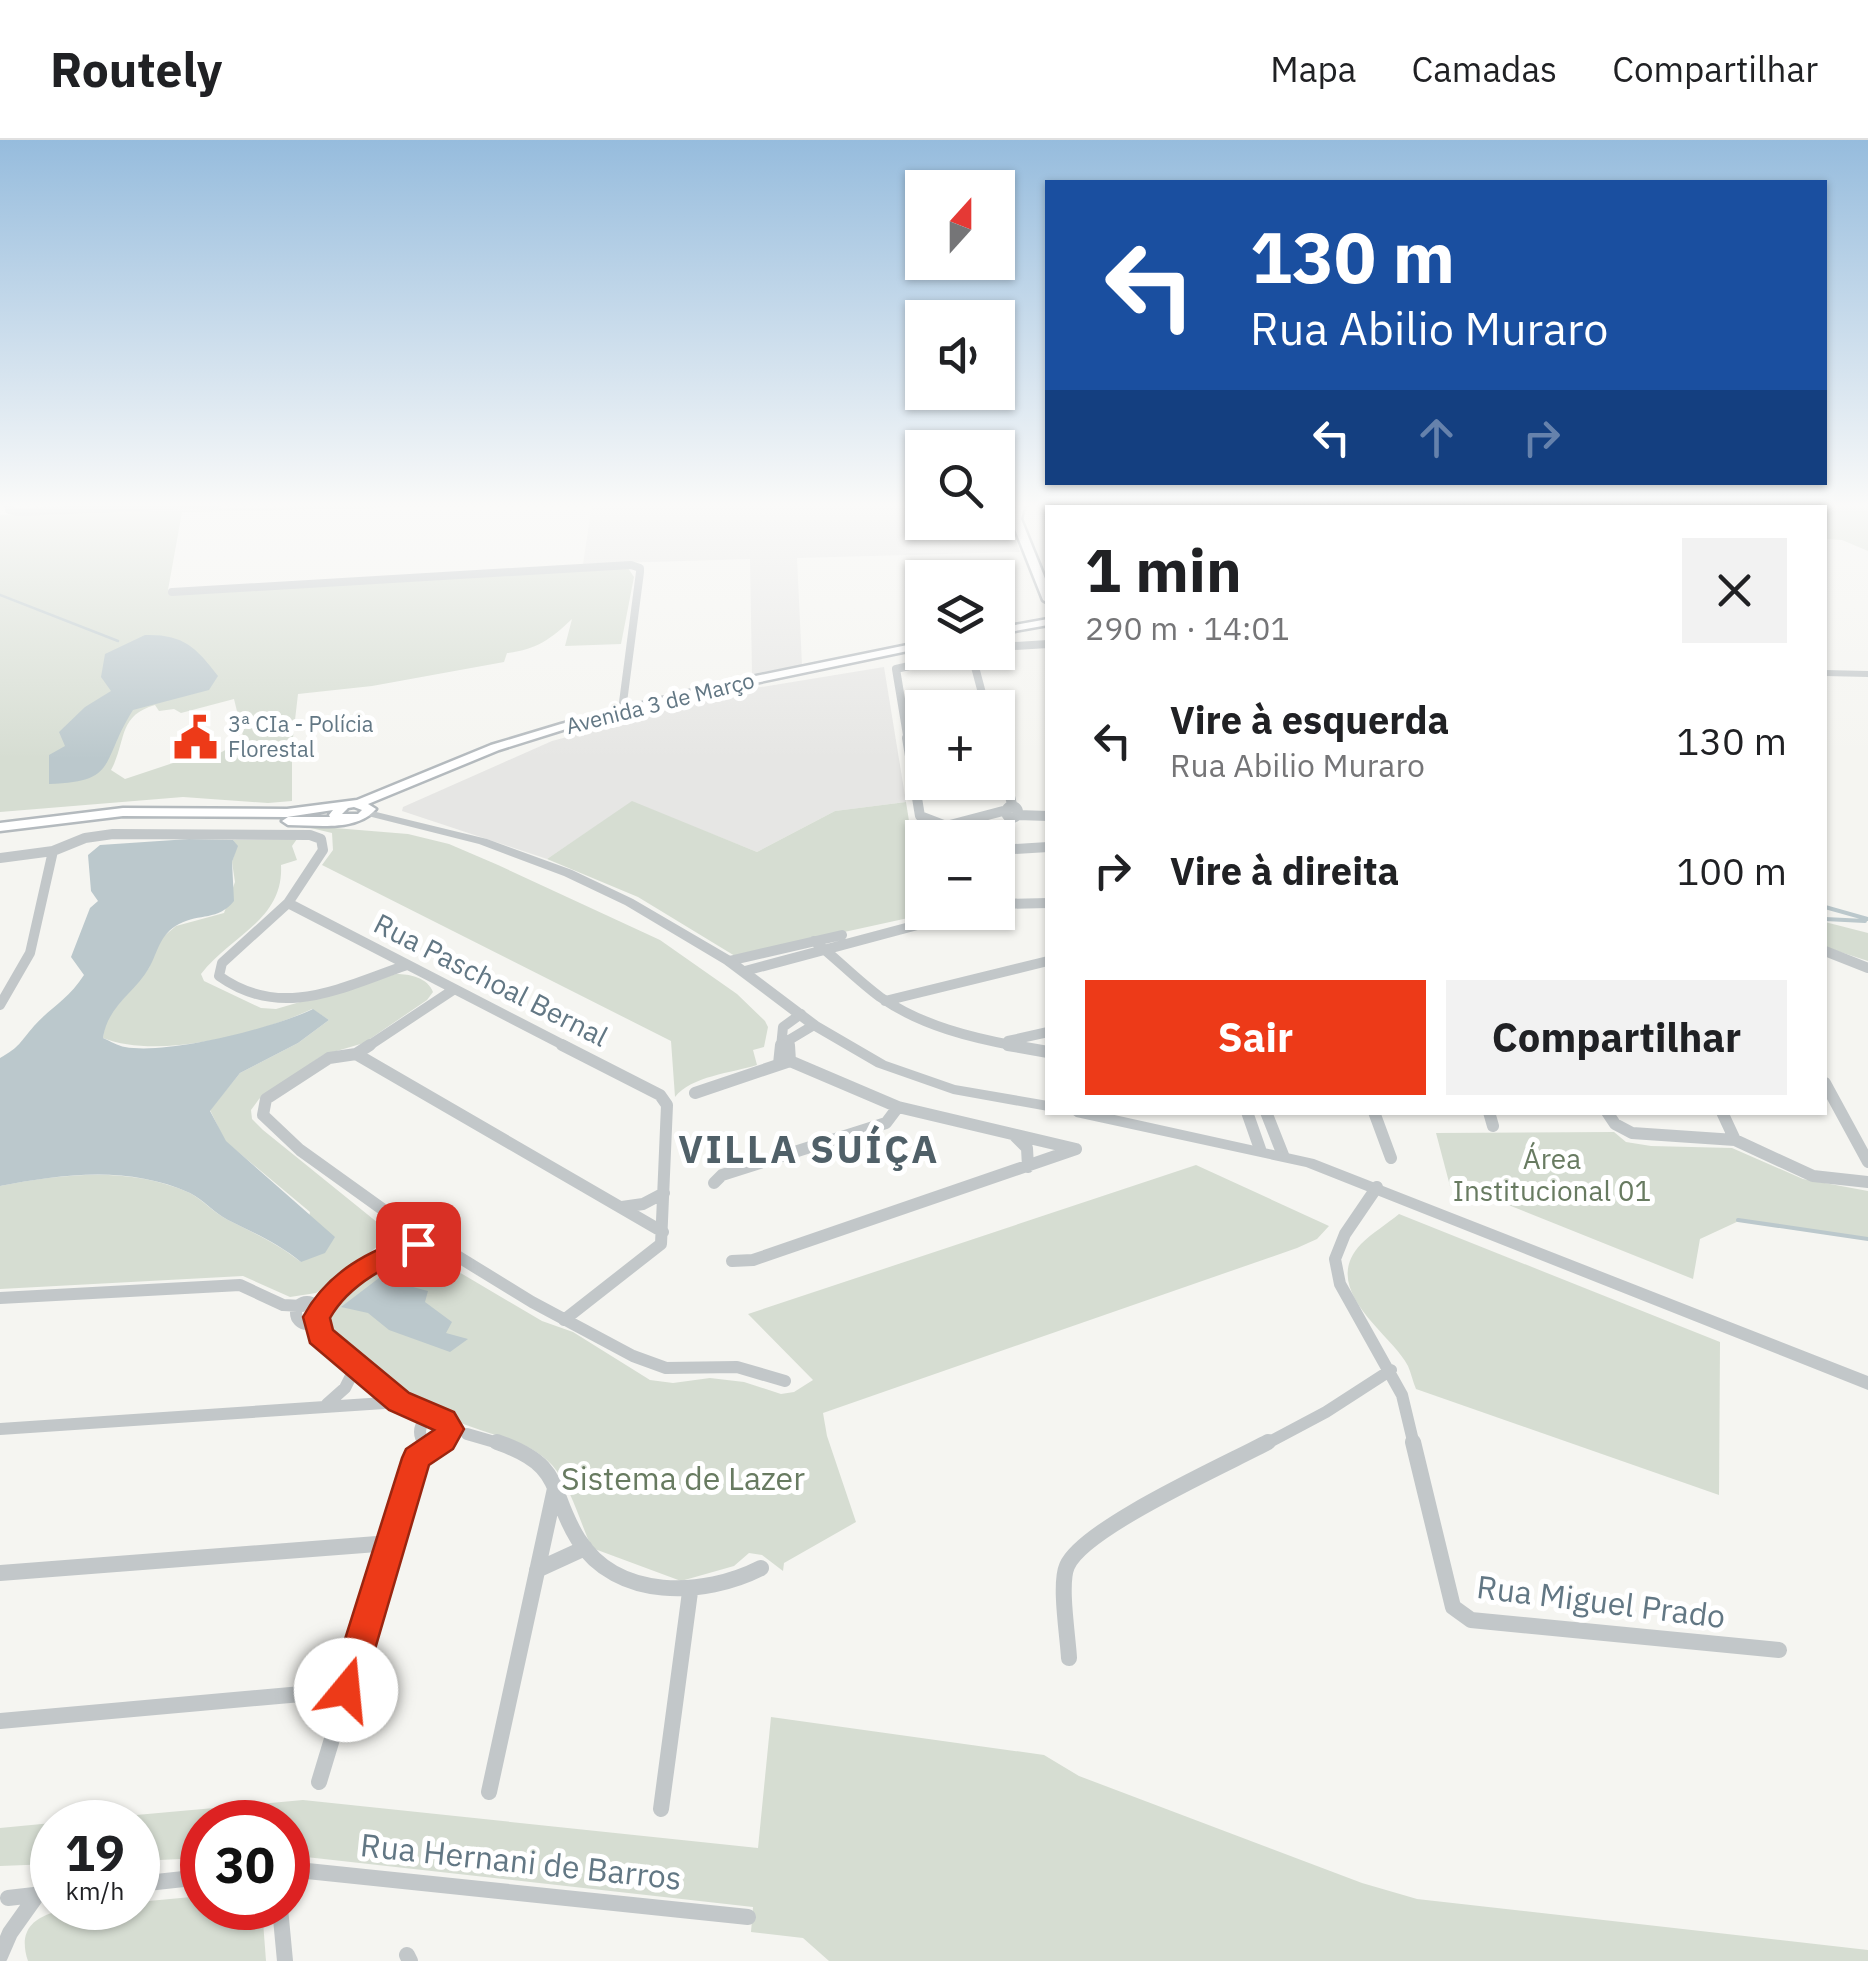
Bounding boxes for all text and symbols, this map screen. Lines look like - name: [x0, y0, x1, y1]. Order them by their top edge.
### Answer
- text: Routely: [50, 38, 222, 100]
- text: Mapa: [1270, 46, 1356, 92]
- text: Camadas: [1411, 46, 1557, 92]
- text: Compartilhar: [1612, 46, 1818, 92]
- north arrow: [905, 170, 1015, 280]
- map controls: [905, 170, 1015, 930]
- text: 130 m: [1250, 211, 1455, 302]
- icon: left: [1085, 220, 1215, 350]
- text: Rua Abilio Muraro: [1250, 299, 1608, 357]
- button: sound: [905, 300, 1015, 410]
- icon: left: [1304, 410, 1359, 465]
- icon: ahead: [1409, 410, 1464, 465]
- icon: right: [1514, 410, 1569, 465]
- button: search: [905, 430, 1015, 540]
- text: 1 min: [1085, 530, 1242, 609]
- button: close: [1682, 538, 1787, 643]
- button: layers: [905, 560, 1015, 670]
- text: 290 m · 14:01: [1085, 607, 1290, 649]
- street label: Avenida 3 de Março: [563, 665, 757, 740]
- button: +: [905, 690, 1015, 800]
- text: Vire à esquerda: [1170, 695, 1449, 744]
- place label: 3ª CIa - Polícia Florestal: [228, 709, 374, 763]
- public building icon: 3ª CIa - Polícia Florestal: [171, 713, 219, 761]
- icon: left: [1085, 713, 1140, 768]
- text: 130 m: [1676, 716, 1787, 765]
- text: Rua Abilio Muraro: [1170, 744, 1425, 786]
- button: −: [905, 820, 1015, 930]
- icon: right: [1085, 843, 1140, 898]
- text: Vire à direita: [1170, 846, 1399, 895]
- text: 100 m: [1676, 846, 1787, 895]
- street label: Rua Paschoal Bernal: [368, 905, 615, 1055]
- button: Sair: [1085, 980, 1426, 1095]
- button: Compartilhar: [1446, 980, 1787, 1095]
- district label: VILLA SUÍÇA: [678, 1124, 940, 1173]
- park label: Área Institucional 01: [1453, 1140, 1651, 1209]
- pin: [376, 1202, 461, 1287]
- icon: arrive: [391, 1217, 446, 1272]
- park label: Sistema de Lazer: [561, 1457, 805, 1499]
- street label: Rua Miguel Prado: [1474, 1565, 1728, 1637]
- position arrow: [294, 1638, 398, 1742]
- speed limit sign: 30: [180, 1800, 310, 1930]
- text: 19: [65, 1820, 125, 1885]
- street label: Rua Hernani de Barros: [358, 1823, 684, 1899]
- text: km/h: [66, 1874, 124, 1907]

